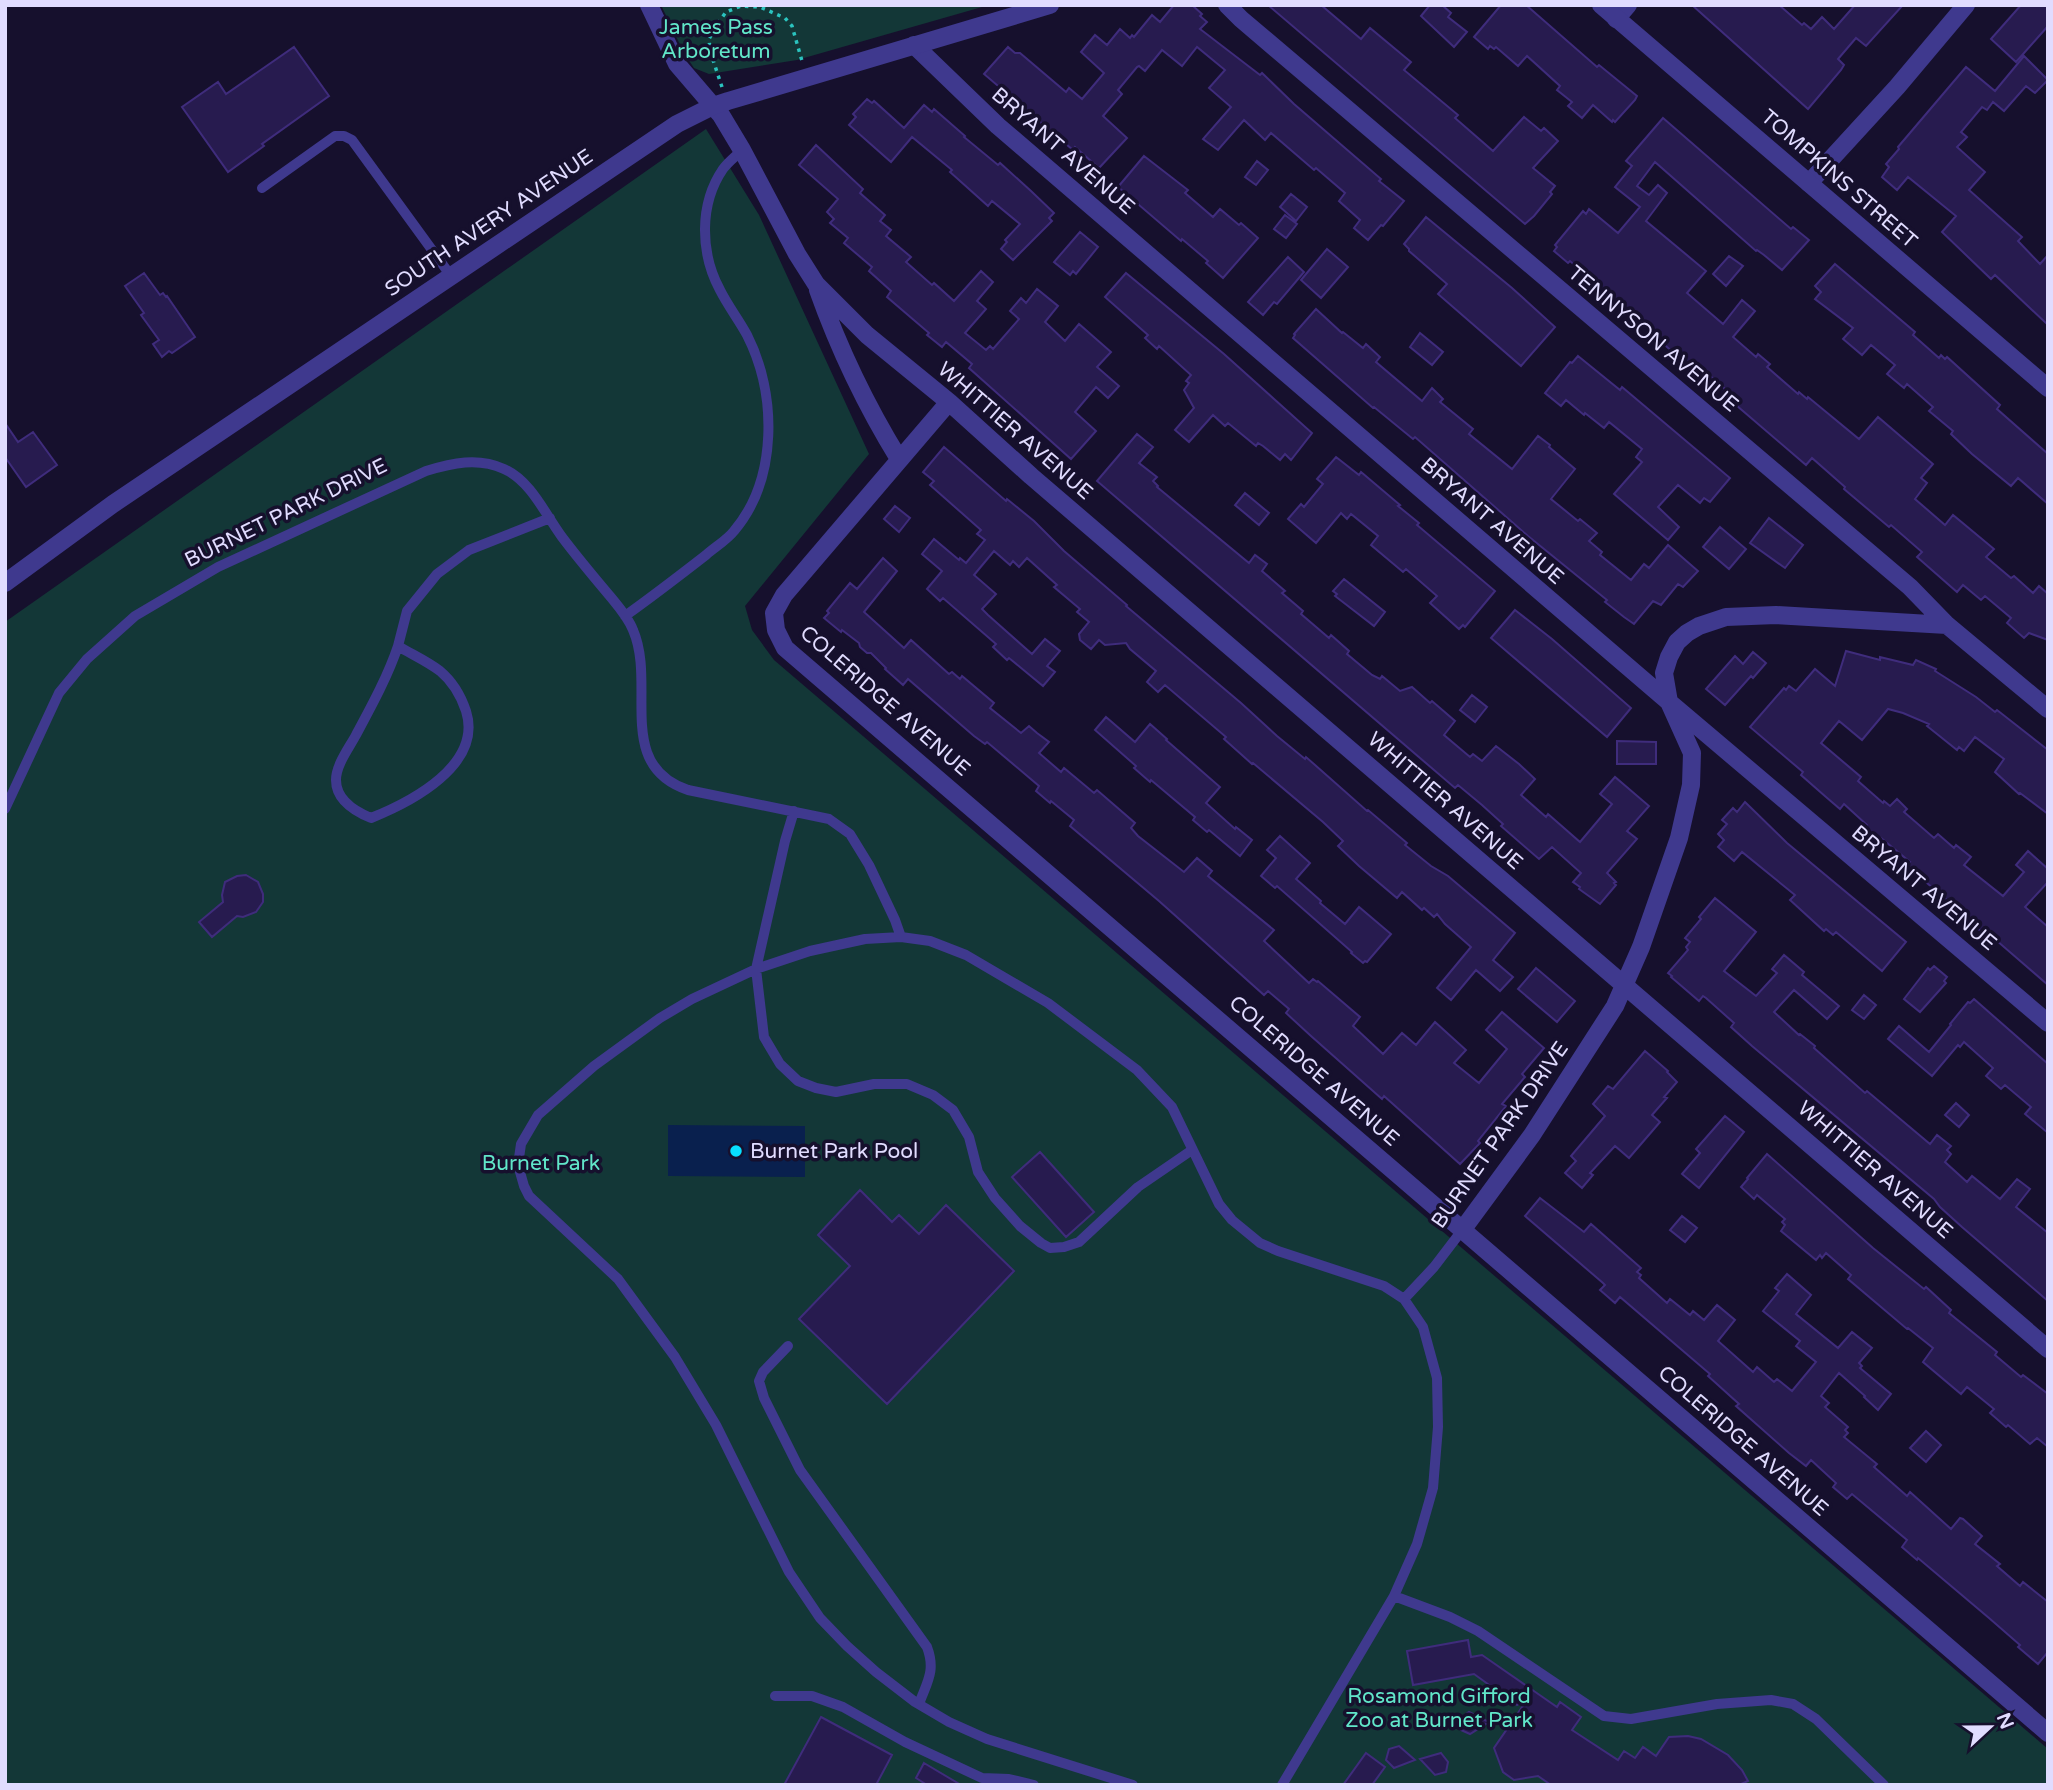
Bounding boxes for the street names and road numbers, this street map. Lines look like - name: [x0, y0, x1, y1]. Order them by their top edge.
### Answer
- street label: BRYANT AVENUE: [986, 82, 1140, 220]
- street label: TOMPKINS STREET: [1756, 104, 1922, 254]
- street label: SOUTH AVERY AVENUE: [380, 144, 598, 302]
- street label: TENNYSON AVENUE: [1563, 261, 1743, 417]
- street label: WHITTIER AVENUE: [932, 357, 1098, 505]
- street label: BRYANT AVENUE: [1415, 452, 1569, 590]
- street label: BURNET PARK DRIVE: [181, 453, 391, 573]
- street label: COLERIDGE AVENUE: [795, 620, 975, 782]
- street label: WHITTIER AVENUE: [1362, 727, 1528, 875]
- street label: BRYANT AVENUE: [1847, 820, 2001, 956]
- street label: COLERIDGE AVENUE: [1224, 990, 1404, 1152]
- street label: BURNET PARK DRIVE: [1426, 1037, 1574, 1233]
- street label: WHITTIER AVENUE: [1792, 1096, 1958, 1244]
- street label: COLERIDGE AVENUE: [1653, 1360, 1833, 1522]

